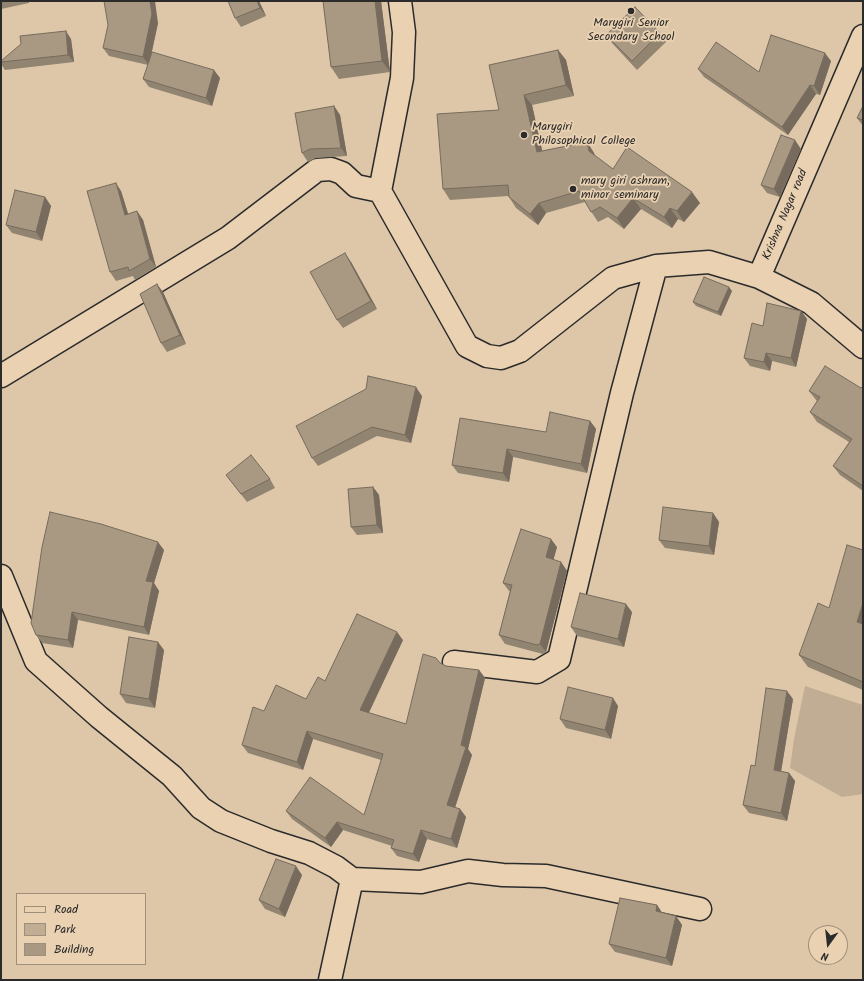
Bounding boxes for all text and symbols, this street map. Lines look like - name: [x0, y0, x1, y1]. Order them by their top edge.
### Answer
- marker: Marygiri Senior Secondary School: [626, 6, 636, 16]
- place label: Marygiri Senior Secondary School: [588, 17, 674, 45]
- place label: Marygiri Philosophical College: [532, 121, 635, 149]
- marker: Marygiri Philosophical College: [519, 130, 529, 140]
- street label: Krishna Nagar road: [760, 167, 812, 263]
- place label: mary giri ashram, minor seminary: [581, 175, 670, 203]
- marker: mary giri ashram, minor seminary: [568, 184, 578, 194]
- legend: [16, 893, 146, 965]
- text: Road: [54, 900, 78, 919]
- text: Park: [54, 920, 76, 939]
- north arrow: [808, 925, 848, 965]
- text: Building: [54, 940, 94, 959]
- text: N: [819, 946, 831, 965]

